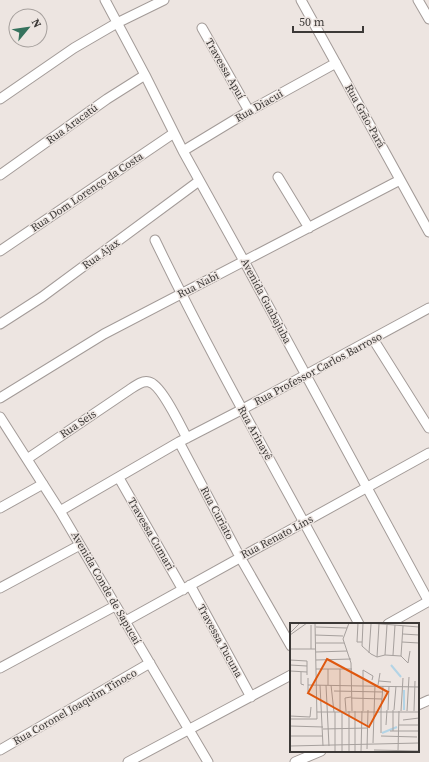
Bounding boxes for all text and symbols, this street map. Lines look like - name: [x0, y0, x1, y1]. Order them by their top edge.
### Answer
- north arrow: [8, 8, 48, 48]
- scale bar: [293, 8, 363, 34]
- text: 50 m: [299, 14, 325, 30]
- text: N: [28, 16, 45, 31]
- street label: Travessa Apuí: [202, 36, 248, 102]
- street label: Rua Grão-Pará: [341, 81, 389, 151]
- street label: Rua Diacui: [232, 86, 286, 126]
- street label: Rua Aracatú: [43, 100, 101, 148]
- street label: Rua Dom Lorenço da Costa: [28, 149, 146, 235]
- street label: Rua Ajax: [79, 235, 123, 273]
- street label: Avenida Guabajuba: [237, 256, 295, 347]
- street label: Rua Nabi: [175, 268, 221, 302]
- street label: Rua Professor Carlos Barroso: [251, 329, 385, 409]
- street label: Rua Arinayê: [234, 403, 276, 463]
- street label: Rua Seis: [57, 406, 99, 442]
- street label: Rua Curiato: [197, 484, 237, 542]
- street label: Travessa Cumari: [124, 495, 178, 573]
- street label: Rua Renato Lins: [238, 511, 316, 562]
- street label: Avenida Conde de Sapucaí: [67, 529, 145, 647]
- street label: Travessa Tucuna: [194, 602, 246, 681]
- inset map: [290, 623, 419, 752]
- street label: Rua Coronel Joaquim Tinoco: [10, 665, 140, 749]

